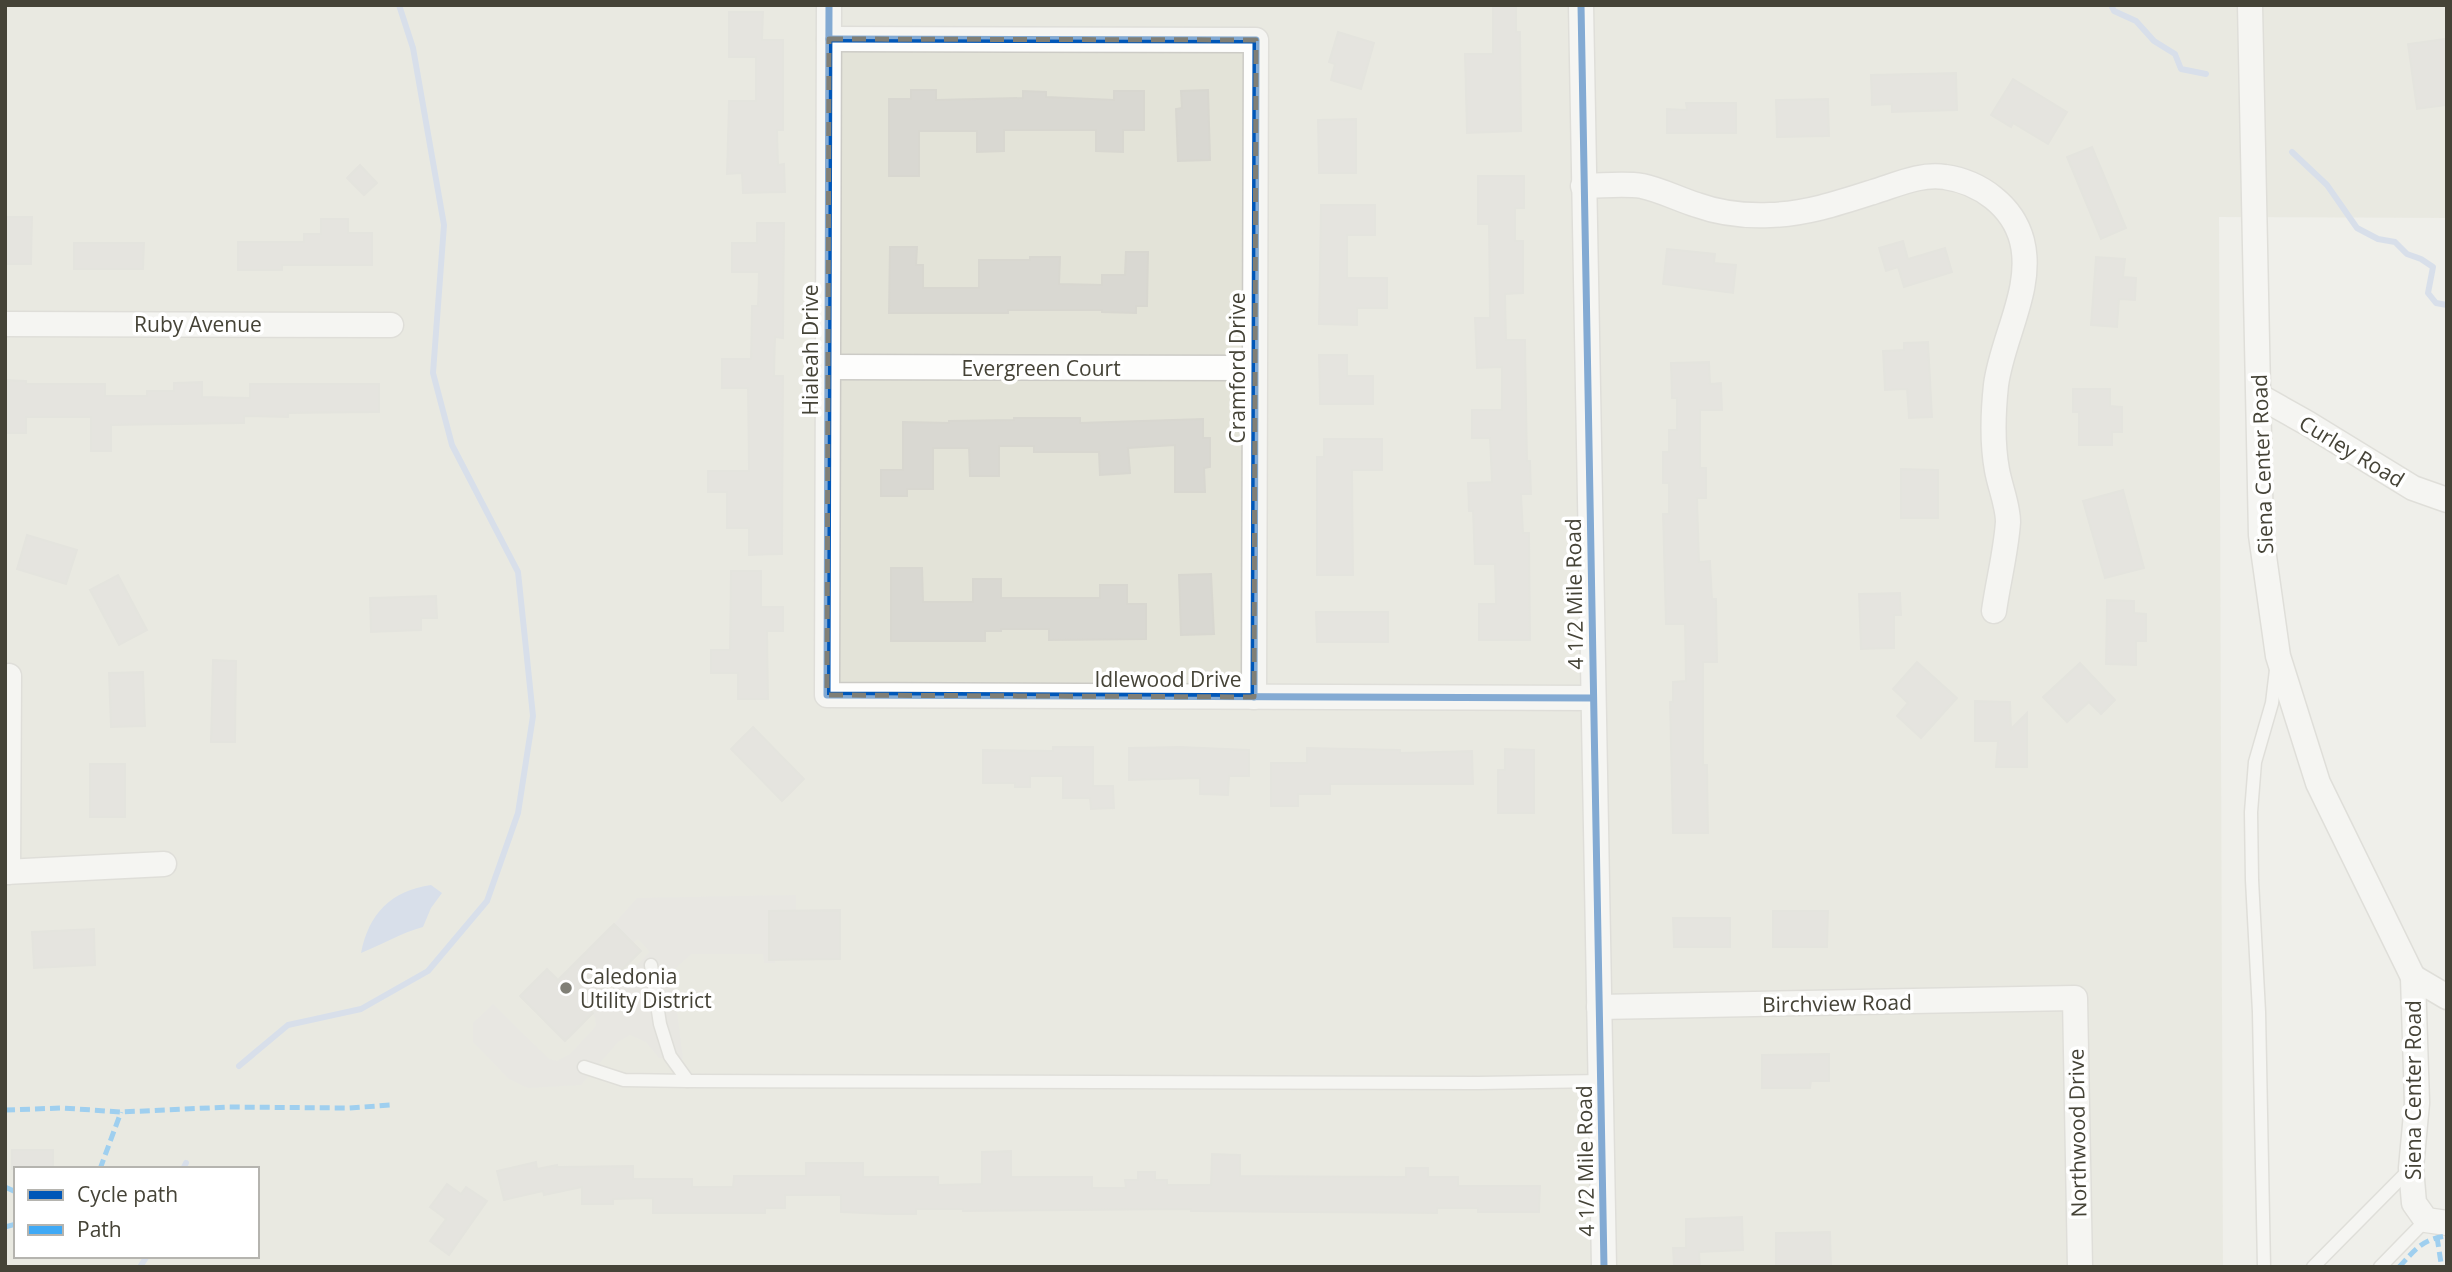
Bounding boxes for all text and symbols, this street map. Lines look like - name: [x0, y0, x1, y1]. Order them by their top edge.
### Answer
- street label: Hialeah Drive: [796, 285, 824, 415]
- street label: Cramford Drive: [1223, 293, 1251, 443]
- street label: Ruby Avenue: [134, 310, 262, 338]
- street label: Evergreen Court: [961, 354, 1121, 382]
- street label: Siena Center Road: [2245, 374, 2279, 554]
- street label: Curley Road: [2294, 409, 2410, 493]
- street label: 4 1/2 Mile Road: [1559, 518, 1589, 670]
- street label: Idlewood Drive: [1094, 665, 1242, 693]
- place label: Caledonia Utility District: [580, 962, 712, 1014]
- marker: Caledonia Utility District: [558, 980, 574, 996]
- street label: Birchview Road: [1762, 988, 1912, 1018]
- street label: Siena Center Road: [2399, 1000, 2427, 1180]
- street label: Northwood Drive: [2062, 1048, 2092, 1218]
- street label: 4 1/2 Mile Road: [1570, 1085, 1600, 1237]
- legend: [14, 1167, 259, 1258]
- text: Cycle path: [77, 1180, 178, 1208]
- text: Path: [77, 1215, 122, 1243]

